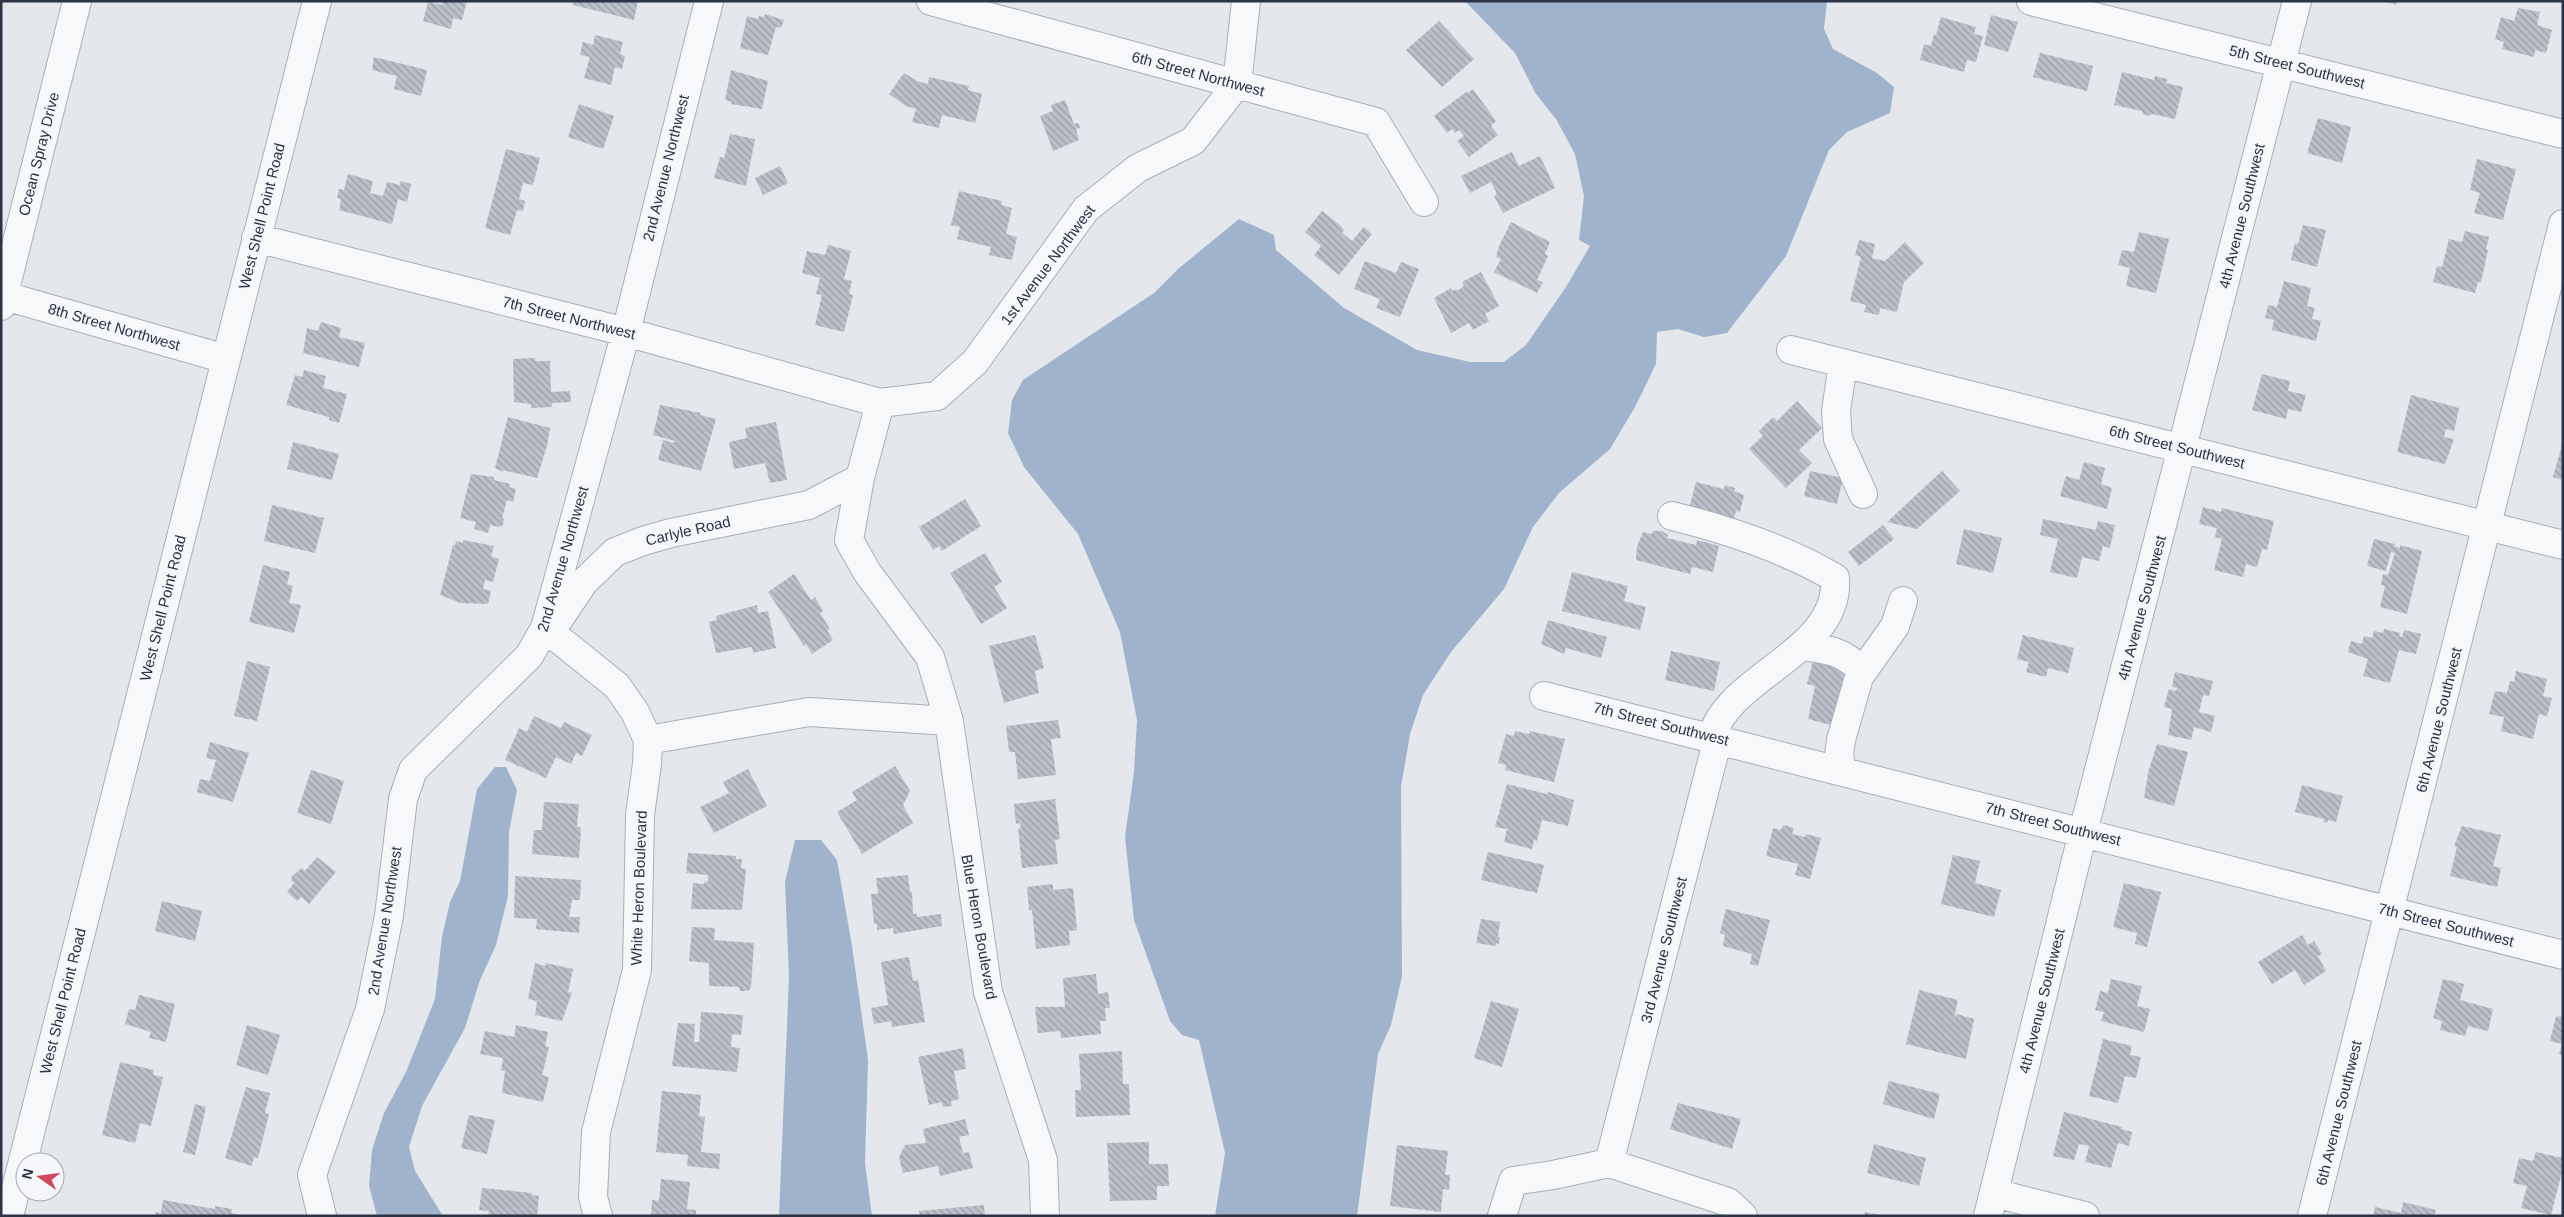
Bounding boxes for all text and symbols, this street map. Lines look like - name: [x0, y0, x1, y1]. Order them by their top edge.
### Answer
- street label: 5th Street Southwest: [2228, 41, 2368, 92]
- street label: 6th Street Northwest: [1130, 48, 1267, 100]
- street label: Ocean Spray Drive: [15, 90, 62, 217]
- street label: 2nd Avenue Northwest: [639, 92, 692, 243]
- street label: West Shell Point Road: [235, 141, 288, 291]
- street label: 4th Avenue Southwest: [2215, 141, 2268, 290]
- street label: 1st Avenue Northwest: [997, 201, 1099, 328]
- street label: 7th Street Northwest: [501, 293, 638, 343]
- street label: 8th Street Northwest: [46, 300, 183, 354]
- street label: 6th Street Southwest: [2108, 421, 2248, 472]
- street label: 2nd Avenue Northwest: [534, 483, 592, 634]
- street label: Carlyle Road: [644, 512, 732, 549]
- street label: West Shell Point Road: [136, 533, 189, 683]
- street label: 4th Avenue Southwest: [2114, 533, 2169, 682]
- street label: 6th Avenue Southwest: [2412, 645, 2465, 794]
- street label: 7th Street Southwest: [1592, 698, 1732, 749]
- street label: 7th Street Southwest: [1984, 798, 2124, 849]
- street label: White Heron Boulevard: [627, 810, 650, 966]
- street label: 2nd Avenue Northwest: [364, 844, 405, 997]
- street label: Blue Heron Boulevard: [958, 853, 1001, 1001]
- street label: 3rd Avenue Southwest: [1637, 874, 1690, 1025]
- street label: 7th Street Southwest: [2377, 899, 2517, 950]
- street label: West Shell Point Road: [36, 926, 89, 1076]
- street label: 4th Avenue Southwest: [2015, 926, 2068, 1075]
- street label: 6th Avenue Southwest: [2312, 1038, 2365, 1187]
- north arrow: [15, 1152, 65, 1202]
- text: N: [18, 1167, 36, 1181]

